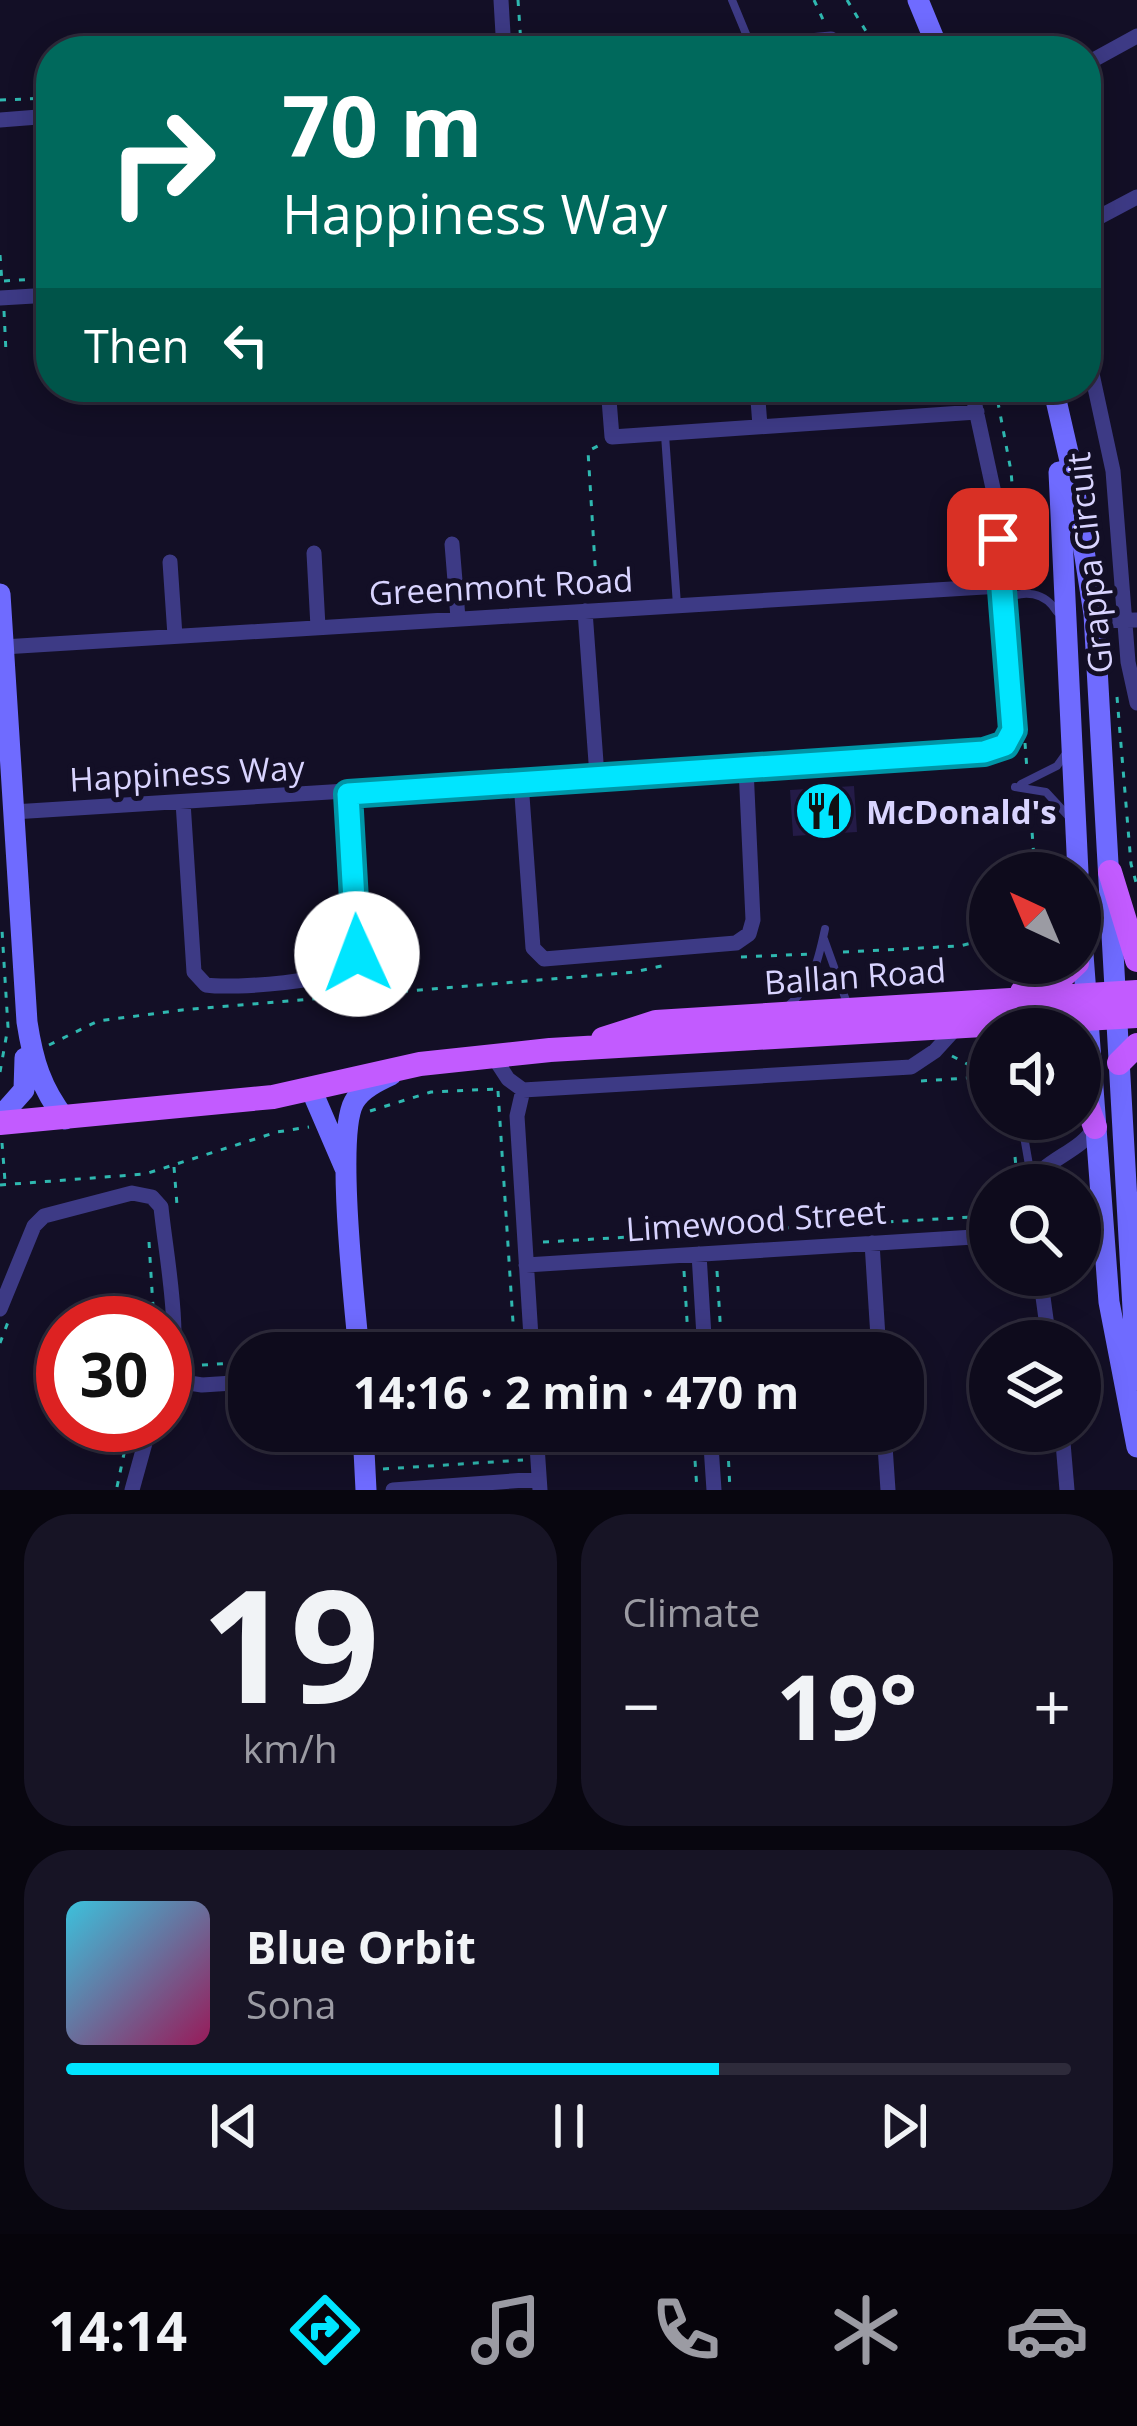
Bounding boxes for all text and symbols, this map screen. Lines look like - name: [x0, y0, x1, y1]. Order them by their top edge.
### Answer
- text: 70 m: [282, 67, 482, 182]
- icon: right: [84, 84, 240, 240]
- text: Happiness Way: [282, 176, 667, 250]
- icon: left: [213, 312, 279, 378]
- text: Then: [84, 315, 189, 376]
- street label: Grappa Circuit: [1055, 450, 1123, 676]
- pin: [947, 488, 1049, 590]
- icon: arrive: [965, 506, 1031, 572]
- street label: Greenmont Road: [368, 557, 634, 615]
- street label: Happiness Way: [68, 744, 306, 802]
- restaurant icon: McDonald's: [793, 780, 855, 842]
- place label: McDonald's: [866, 789, 1057, 834]
- north arrow: [969, 852, 1101, 984]
- map controls: [969, 852, 1101, 1452]
- position arrow: [294, 891, 420, 1017]
- street label: Ballan Road: [763, 947, 947, 1005]
- button: sound: [969, 1008, 1101, 1140]
- button: search: [969, 1164, 1101, 1296]
- street label: Limewood Street: [624, 1188, 888, 1252]
- speed limit sign: 30: [36, 1296, 192, 1452]
- button: layers: [969, 1320, 1101, 1452]
- text: 14:16 · 2 min · 470 m: [353, 1361, 799, 1422]
- text: 19: [201, 1536, 379, 1749]
- text: Climate: [623, 1585, 760, 1638]
- text: 19°: [776, 1644, 917, 1766]
- text: −: [623, 1660, 660, 1750]
- text: +: [1033, 1660, 1071, 1750]
- text: km/h: [243, 1721, 338, 1774]
- text: Blue Orbit: [246, 1916, 476, 1977]
- text: Sona: [246, 1977, 336, 2030]
- icon: previous: [201, 2093, 267, 2159]
- icon: pause: [536, 2093, 602, 2159]
- icon: next: [871, 2093, 937, 2159]
- icon: directions: [283, 2288, 367, 2372]
- icon: music: [464, 2288, 548, 2372]
- icon: phone: [644, 2288, 728, 2372]
- icon: climate: [824, 2288, 908, 2372]
- icon: car: [1005, 2288, 1089, 2372]
- text: 14:14: [48, 2293, 187, 2367]

